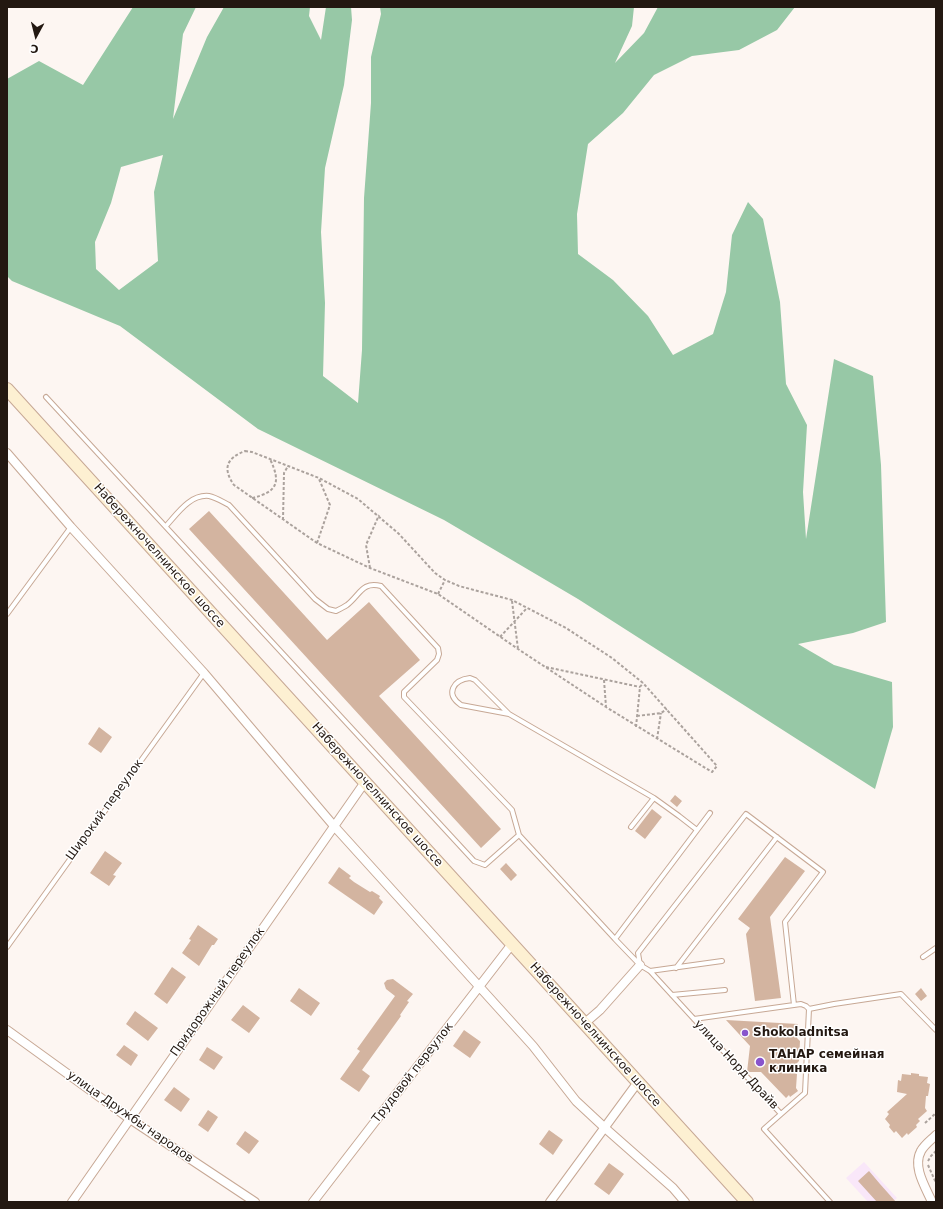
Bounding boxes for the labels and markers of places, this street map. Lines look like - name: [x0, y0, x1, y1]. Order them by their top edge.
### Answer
- place label: Shokoladnitsa: [753, 1026, 849, 1040]
- marker: Shokoladnitsa: [740, 1028, 750, 1038]
- place label: ТАНАР семейная клиника: [769, 1048, 884, 1076]
- marker: ТАНАР семейная клиника: [754, 1056, 766, 1068]

